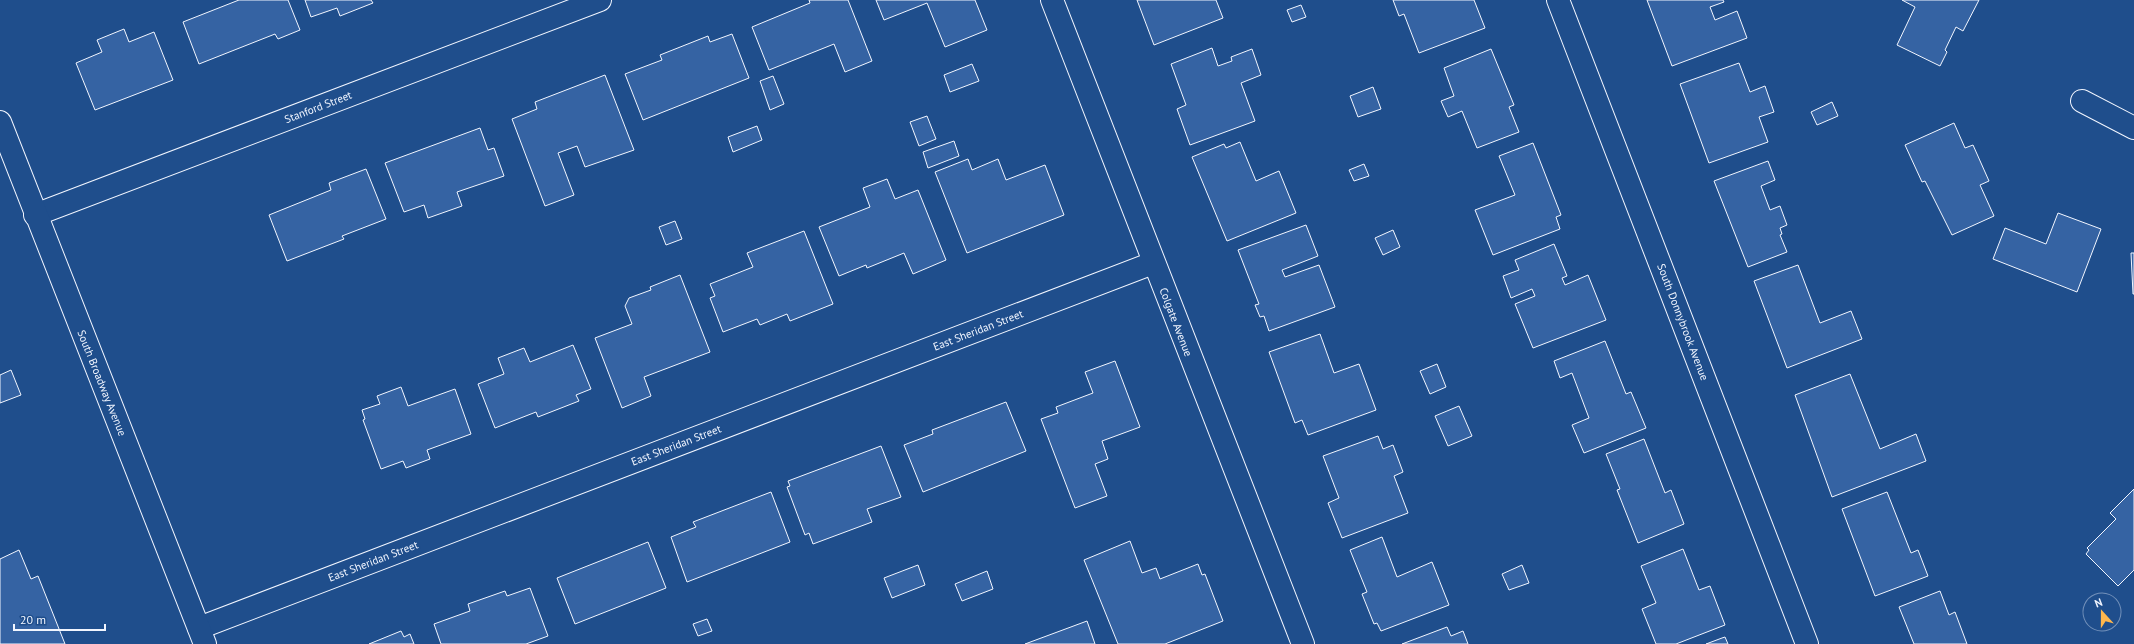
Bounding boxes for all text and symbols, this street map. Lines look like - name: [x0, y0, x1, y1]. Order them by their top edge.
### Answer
- street label: Stanford Street: [282, 88, 354, 126]
- street label: South Donnybrook Avenue: [1654, 262, 1712, 383]
- street label: Colgate Avenue: [1156, 286, 1196, 359]
- street label: East Sheridan Street: [931, 306, 1025, 354]
- street label: South Broadway Avenue: [74, 328, 130, 438]
- street label: East Sheridan Street: [629, 421, 723, 469]
- street label: East Sheridan Street: [326, 537, 420, 585]
- north arrow: [2082, 592, 2122, 632]
- text: N: [2093, 595, 2104, 610]
- scale bar: [14, 606, 105, 632]
- text: 20 m: [20, 612, 46, 627]

